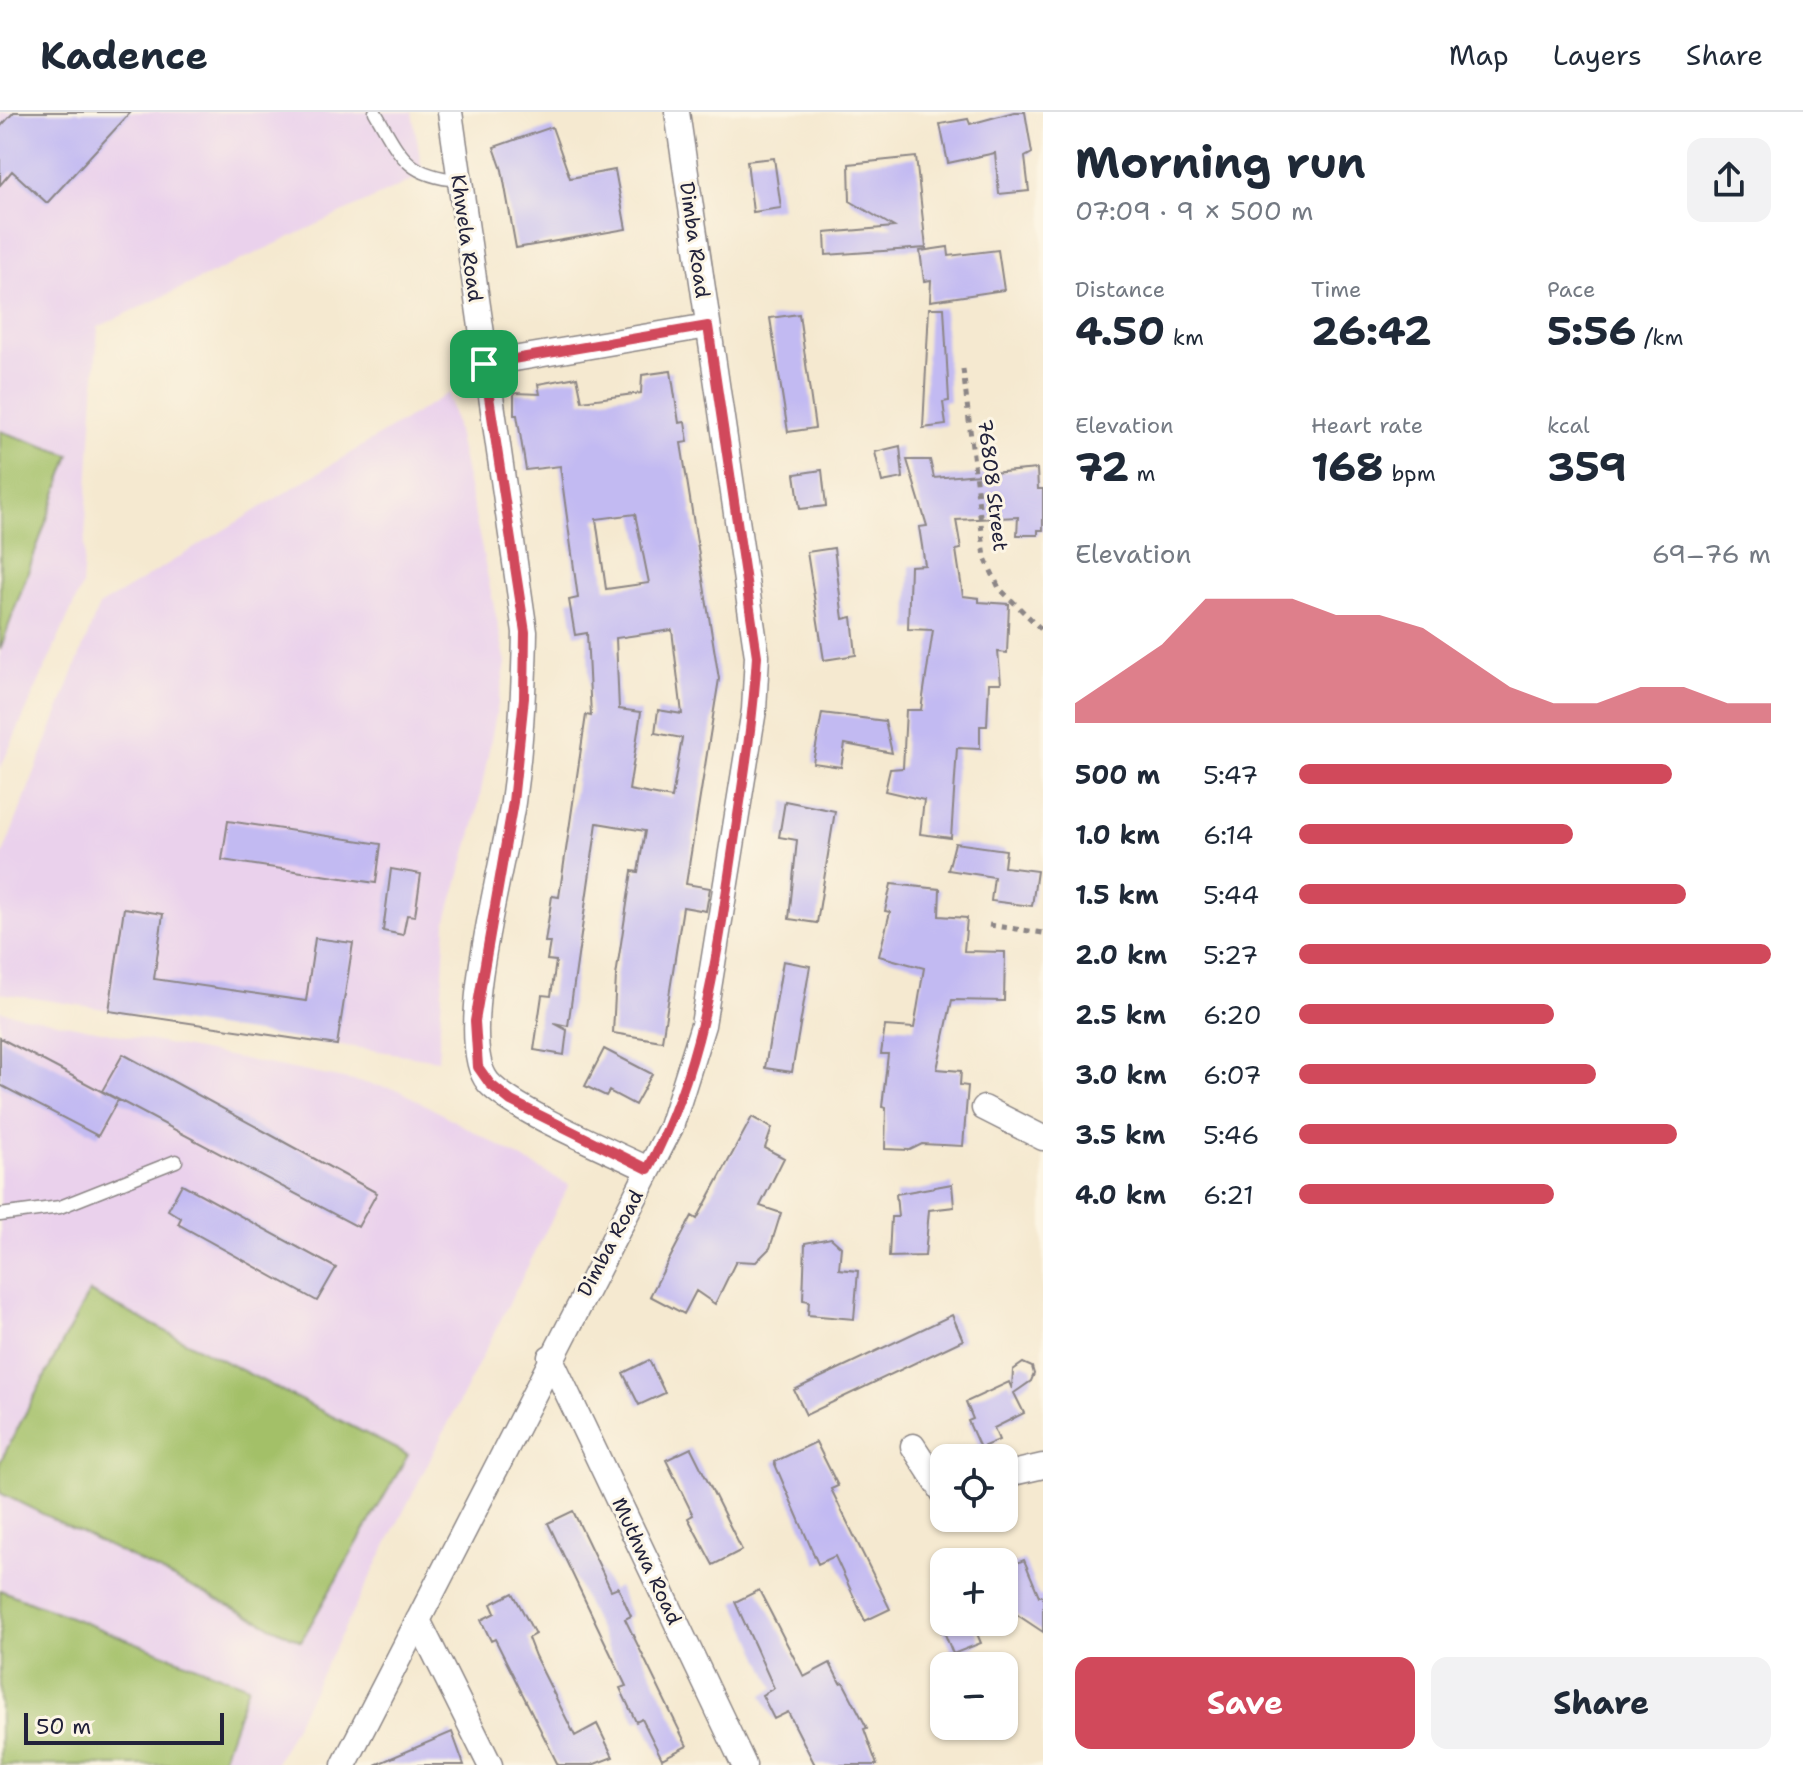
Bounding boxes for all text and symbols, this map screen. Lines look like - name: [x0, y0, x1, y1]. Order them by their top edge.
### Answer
- text: Kadence: [40, 30, 208, 81]
- text: Map: [1449, 36, 1509, 74]
- text: Layers: [1553, 36, 1642, 74]
- text: Share: [1686, 36, 1763, 74]
- text: Morning run: [1075, 133, 1366, 192]
- button: share: [1687, 138, 1771, 222]
- street label: Khwela Road: [445, 173, 489, 304]
- street label: Dimba Road: [674, 180, 716, 300]
- text: 07:09 · 9 × 500 m: [1075, 193, 1313, 228]
- text: Distance: [1075, 275, 1165, 304]
- text: Time: [1311, 275, 1361, 304]
- text: Pace: [1547, 275, 1595, 304]
- text: 4.50: [1075, 304, 1165, 358]
- text: 26:42: [1311, 304, 1432, 358]
- text: 5:56: [1547, 304, 1637, 358]
- text: km: [1165, 323, 1204, 352]
- text: /km: [1637, 323, 1683, 352]
- pin: [450, 330, 518, 398]
- icon: arrive: [462, 342, 506, 386]
- text: Elevation: [1075, 411, 1173, 440]
- text: Heart rate: [1311, 411, 1423, 440]
- text: kcal: [1547, 411, 1590, 440]
- street label: 76808 Street: [972, 417, 1014, 553]
- text: 72: [1075, 440, 1129, 494]
- text: 168: [1311, 440, 1384, 494]
- text: 359: [1547, 440, 1627, 494]
- text: m: [1129, 459, 1155, 488]
- text: bpm: [1384, 459, 1436, 488]
- text: Elevation: [1075, 536, 1191, 571]
- text: 69–76 m: [1652, 536, 1771, 571]
- text: 500 m: [1075, 757, 1160, 792]
- text: 5:47: [1203, 757, 1258, 792]
- text: 1.0 km: [1075, 817, 1160, 852]
- text: 6:14: [1203, 817, 1253, 852]
- text: 1.5 km: [1075, 877, 1159, 912]
- text: 5:44: [1203, 877, 1259, 912]
- text: 2.0 km: [1075, 937, 1167, 972]
- text: 5:27: [1203, 937, 1258, 972]
- text: 2.5 km: [1075, 997, 1166, 1032]
- text: 6:20: [1203, 997, 1262, 1032]
- text: 3.0 km: [1075, 1057, 1167, 1092]
- text: 6:07: [1203, 1057, 1262, 1092]
- text: 3.5 km: [1075, 1117, 1166, 1152]
- text: 5:46: [1203, 1117, 1259, 1152]
- text: 4.0 km: [1075, 1177, 1166, 1212]
- text: 6:21: [1203, 1177, 1254, 1212]
- street label: Dimba Road: [571, 1185, 649, 1301]
- map controls: [930, 1444, 1018, 1740]
- button: locate: [930, 1444, 1018, 1532]
- street label: Muthwa Road: [606, 1493, 688, 1629]
- button: +: [930, 1548, 1018, 1636]
- button: −: [930, 1652, 1018, 1740]
- button: Save: [1075, 1657, 1415, 1749]
- button: Share: [1431, 1657, 1771, 1749]
- scale bar: [24, 1709, 224, 1745]
- text: 50 m: [36, 1712, 91, 1741]

